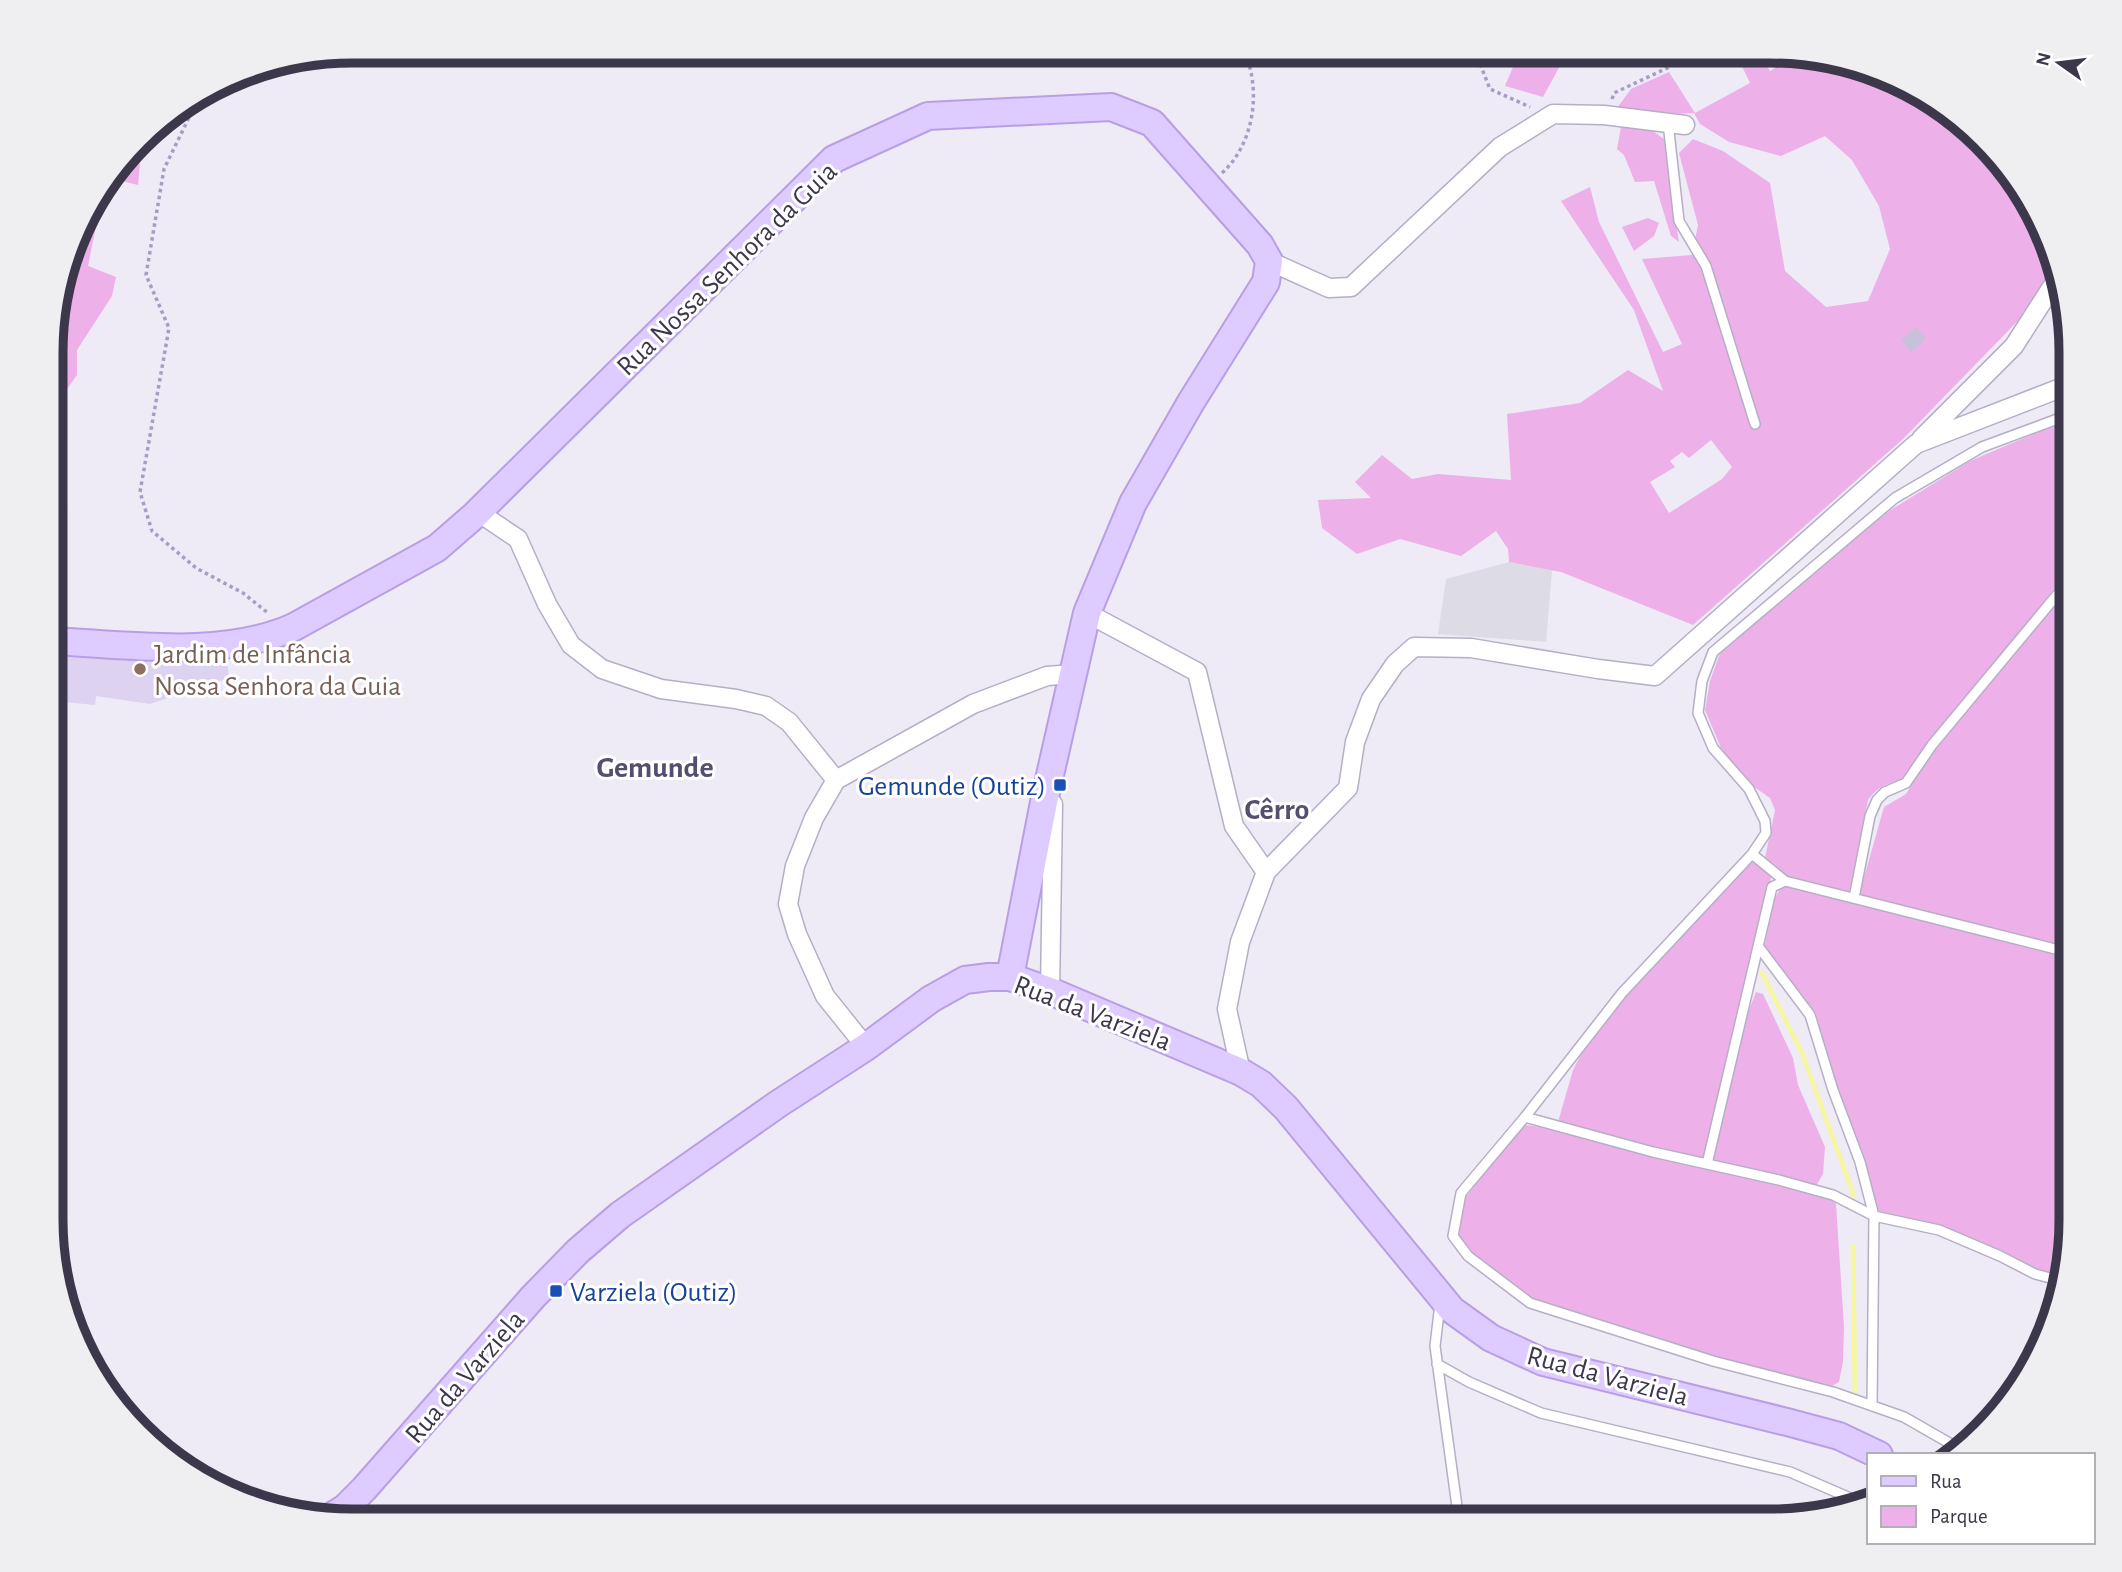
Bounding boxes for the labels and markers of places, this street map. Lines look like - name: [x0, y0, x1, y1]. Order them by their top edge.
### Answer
- place label: Jardim de Infância Nossa Senhora da Guia: [154, 641, 401, 701]
- marker: Jardim de Infância Nossa Senhora da Guia: [132, 661, 148, 677]
- place label: Gemunde (Outiz): [858, 773, 1046, 801]
- marker: Gemunde (Outiz): [1052, 777, 1068, 793]
- place label: Varziela (Outiz): [570, 1279, 738, 1307]
- marker: Varziela (Outiz): [548, 1283, 564, 1299]

